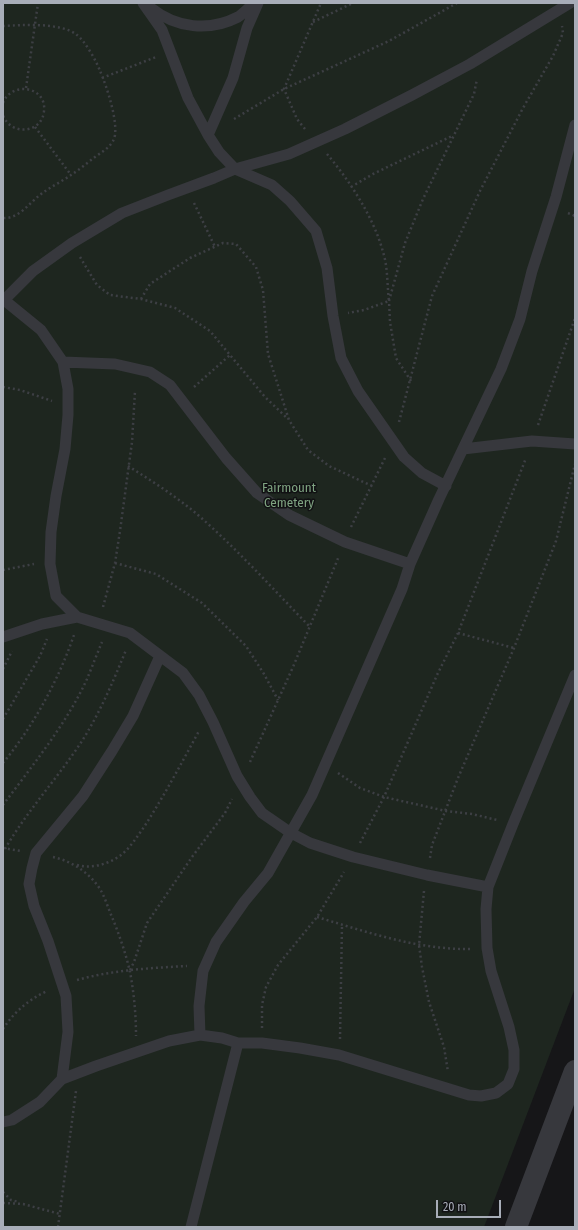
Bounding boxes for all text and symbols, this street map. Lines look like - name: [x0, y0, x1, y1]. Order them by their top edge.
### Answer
- park label: Fairmount Cemetery: [262, 480, 316, 511]
- scale bar: [438, 1192, 503, 1218]
- text: 20 m: [443, 1200, 467, 1214]

